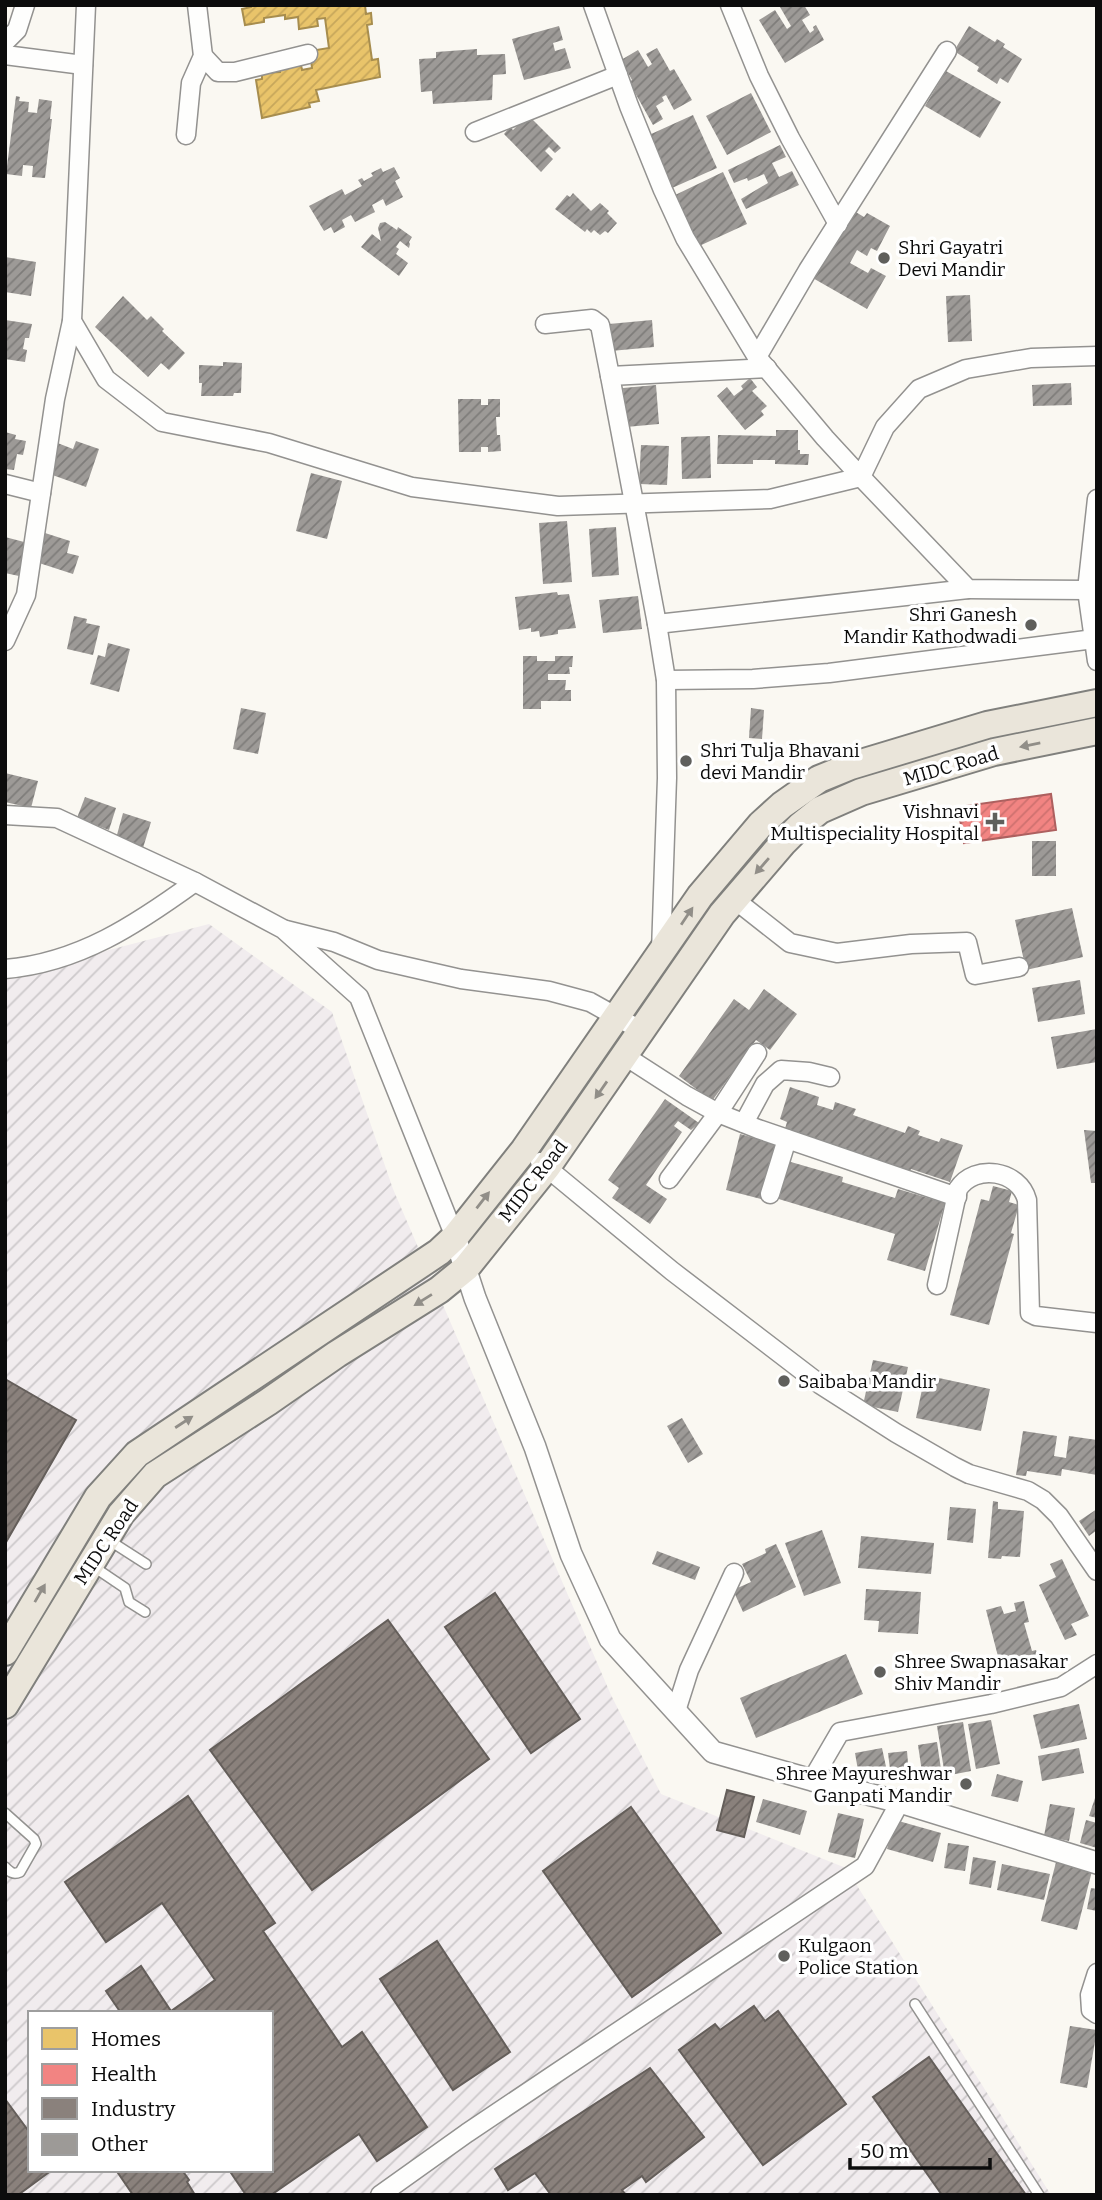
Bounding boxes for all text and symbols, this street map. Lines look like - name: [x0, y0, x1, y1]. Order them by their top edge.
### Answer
- place label: Shri Gayatri Devi Mandir: [898, 236, 1006, 281]
- marker: Shri Gayatri Devi Mandir: [876, 250, 892, 266]
- place label: Shri Ganesh Mandir Kathodwadi: [843, 603, 1017, 648]
- marker: Shri Ganesh Mandir Kathodwadi: [1023, 617, 1039, 633]
- place label: Shri Tulja Bhavani devi Mandir: [700, 739, 860, 784]
- one-way arrow: [1019, 739, 1041, 750]
- street label: MIDC Road: [901, 741, 1001, 791]
- marker: Shri Tulja Bhavani devi Mandir: [678, 753, 694, 769]
- place label: Vishnavi Multispeciality Hospital: [770, 800, 979, 845]
- marker: Vishnavi Multispeciality Hospital: [985, 812, 1005, 832]
- one-way arrow: [755, 858, 770, 875]
- one-way arrow: [680, 907, 694, 925]
- one-way arrow: [594, 1081, 608, 1099]
- street label: MIDC Road: [494, 1135, 572, 1227]
- one-way arrow: [475, 1192, 490, 1210]
- one-way arrow: [414, 1293, 433, 1306]
- place label: Saibaba Mandir: [798, 1370, 937, 1393]
- marker: Saibaba Mandir: [776, 1373, 792, 1389]
- one-way arrow: [175, 1415, 193, 1429]
- street label: MIDC Road: [69, 1495, 143, 1589]
- one-way arrow: [34, 1584, 46, 1603]
- place label: Shree Swapnasakar Shiv Mandir: [894, 1650, 1068, 1695]
- marker: Shree Swapnasakar Shiv Mandir: [872, 1664, 888, 1680]
- place label: Shree Mayureshwar Ganpati Mandir: [776, 1762, 953, 1807]
- marker: Shree Mayureshwar Ganpati Mandir: [958, 1776, 974, 1792]
- place label: Kulgaon Police Station: [798, 1934, 918, 1979]
- marker: Kulgaon Police Station: [776, 1948, 792, 1964]
- legend: [28, 2011, 273, 2172]
- text: Homes: [91, 2026, 161, 2052]
- text: Health: [91, 2061, 157, 2087]
- text: Industry: [91, 2096, 176, 2122]
- scale bar: [850, 2126, 990, 2170]
- text: Other: [91, 2131, 148, 2157]
- text: 50 m: [860, 2138, 909, 2164]

